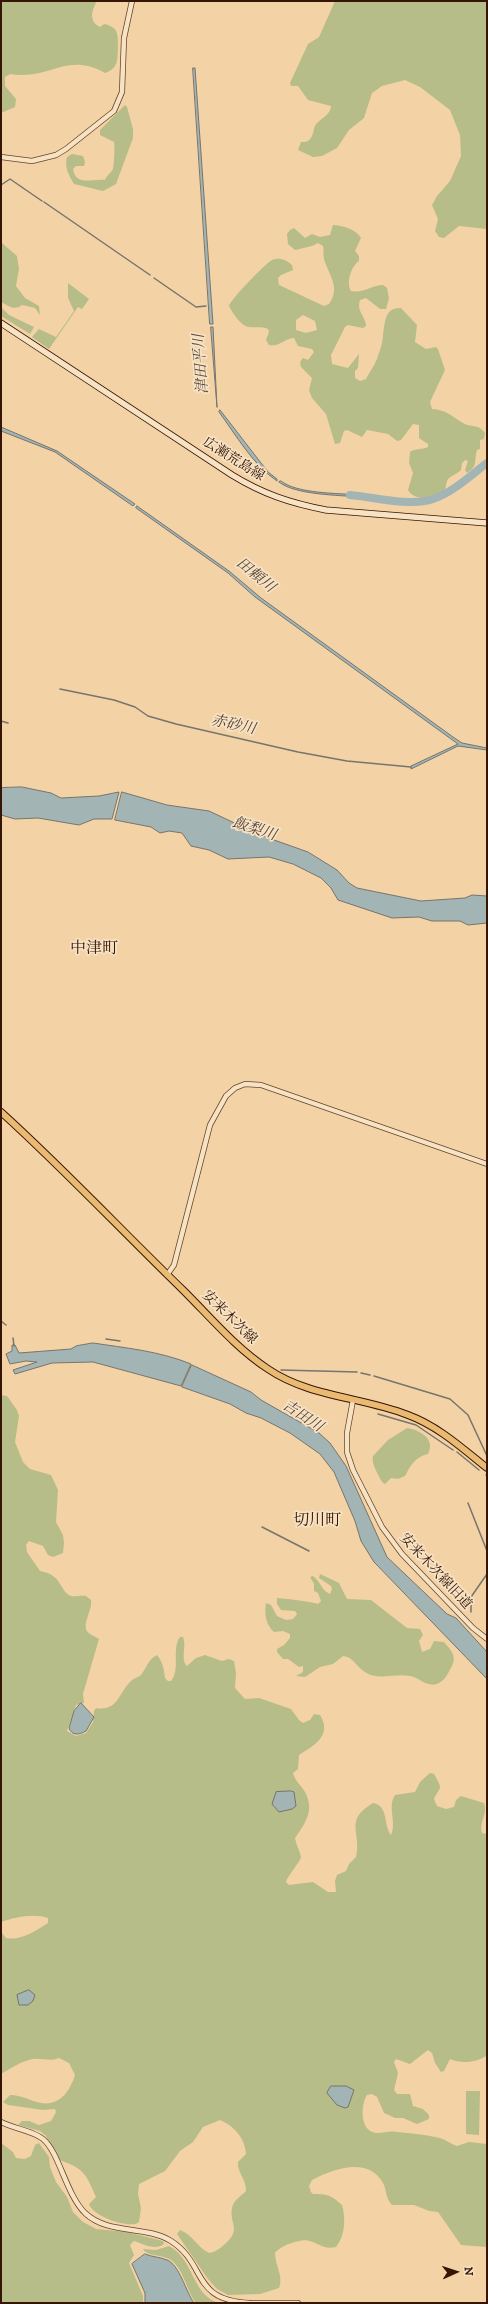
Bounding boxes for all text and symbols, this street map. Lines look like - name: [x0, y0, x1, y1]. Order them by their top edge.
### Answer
- water label: 津田平川: [191, 333, 213, 395]
- street label: 広瀬荒島線: [199, 434, 267, 486]
- water label: 田頼川: [232, 555, 278, 597]
- water label: 赤砂川: [209, 713, 257, 739]
- water label: 飯梨川: [230, 814, 278, 846]
- district label: 中津町: [70, 940, 118, 960]
- street label: 安来木次線: [198, 1288, 260, 1348]
- water label: 吉田川: [278, 1397, 326, 1437]
- district label: 切川町: [293, 1512, 341, 1532]
- street label: 安来木次線旧道: [395, 1530, 475, 1614]
- north arrow: [436, 2252, 476, 2292]
- text: N: [461, 2266, 475, 2276]

